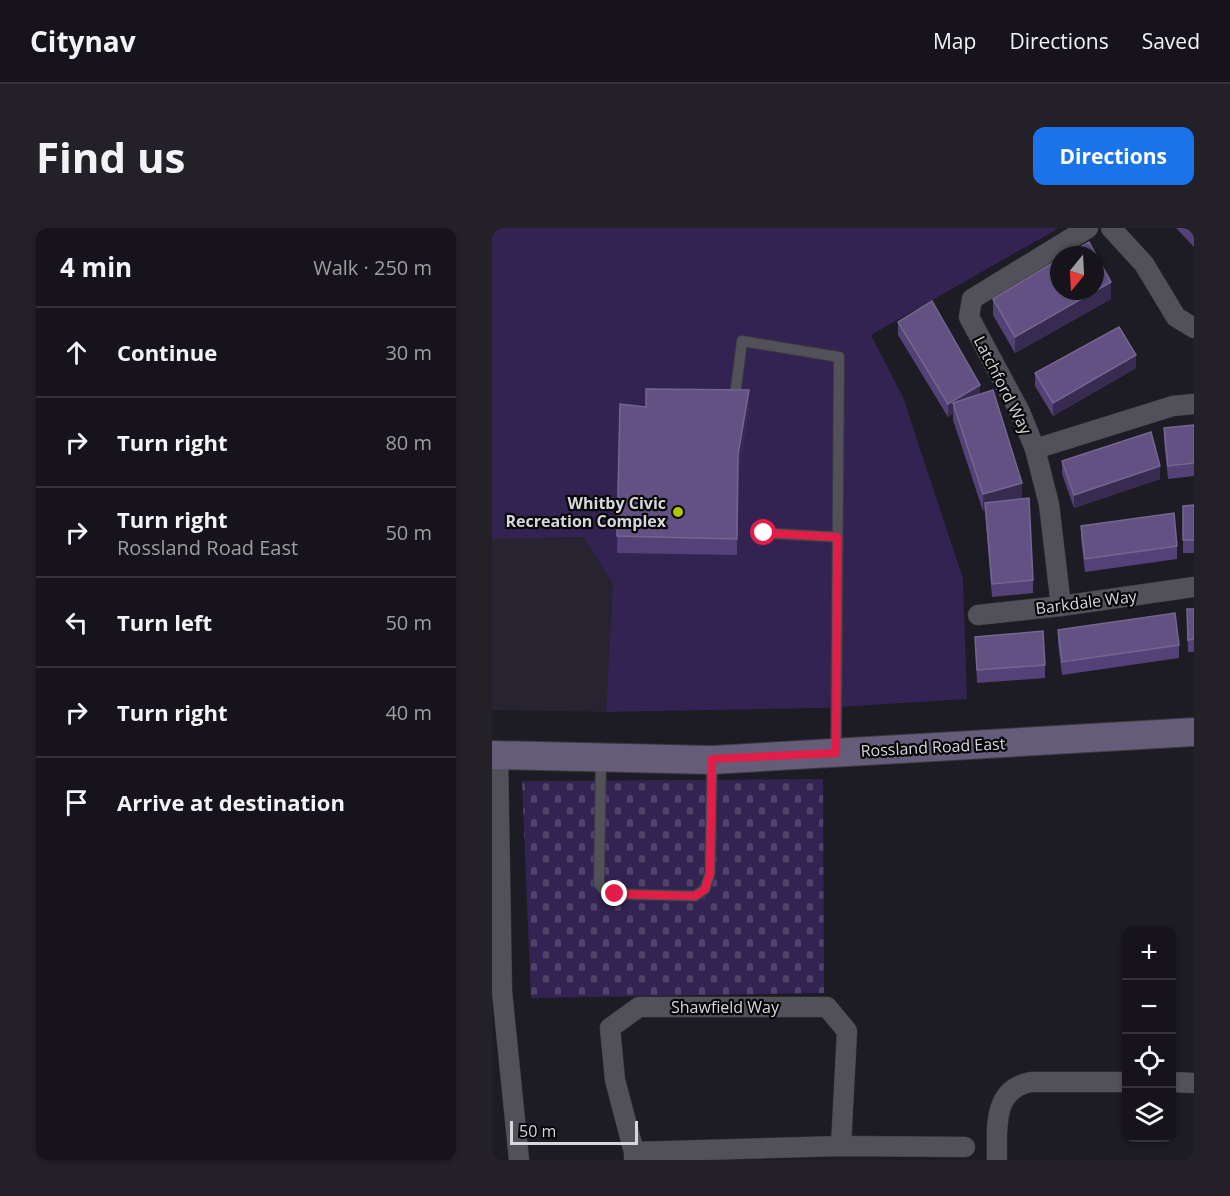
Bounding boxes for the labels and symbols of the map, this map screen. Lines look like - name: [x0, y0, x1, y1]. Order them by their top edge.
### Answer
- north arrow: [1050, 246, 1104, 300]
- street label: Latchford Way: [969, 332, 1038, 439]
- place label: Whitby Civic Recreation Complex: [505, 492, 667, 532]
- marker: Whitby Civic Recreation Complex: [671, 505, 685, 519]
- route start: [750, 519, 776, 545]
- street label: Barkdale Way: [1034, 585, 1139, 619]
- street label: Rossland Road East: [860, 732, 1006, 762]
- route end: [601, 880, 627, 906]
- street label: Shawfield Way: [671, 996, 780, 1018]
- scale bar: [510, 1118, 638, 1146]

